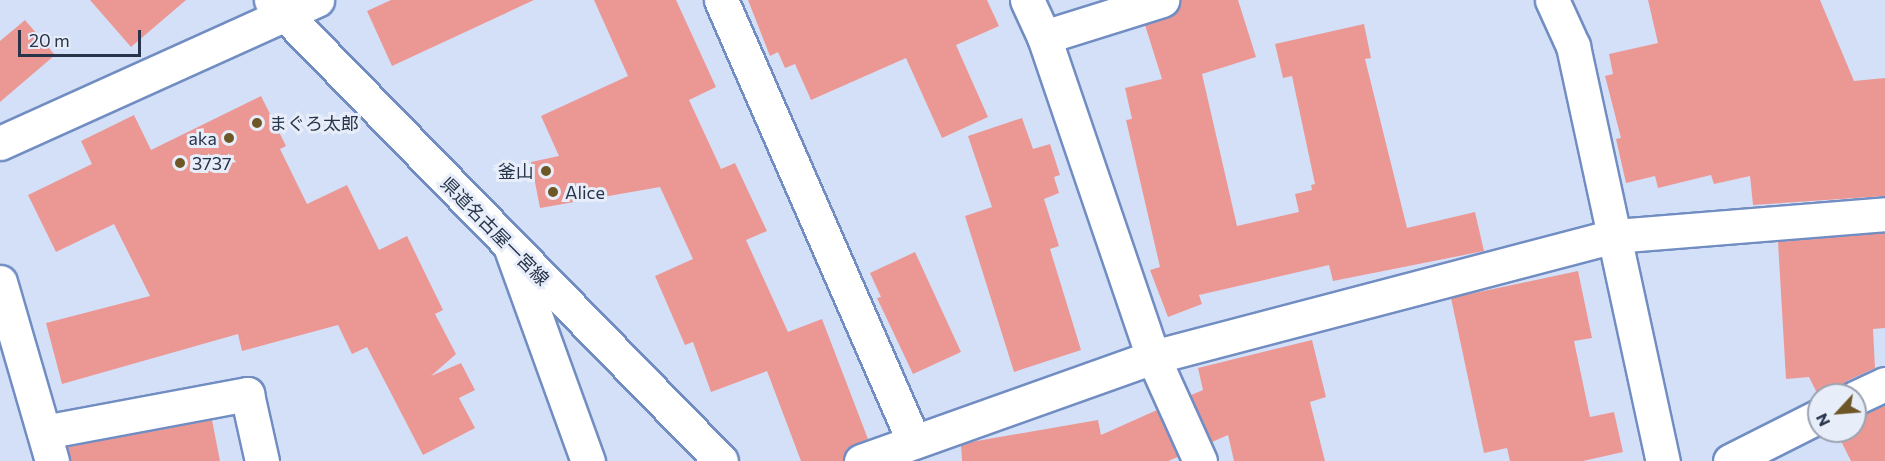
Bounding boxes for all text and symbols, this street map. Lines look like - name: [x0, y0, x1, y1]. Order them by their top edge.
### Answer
- scale bar: [21, 18, 144, 56]
- text: 20 m: [29, 29, 70, 51]
- place label: まぐろ太郎: [269, 112, 359, 134]
- marker: まぐろ太郎: [250, 116, 264, 130]
- place label: aka: [188, 127, 217, 149]
- marker: aka: [222, 131, 236, 145]
- place label: 3737: [192, 152, 231, 174]
- marker: 3737: [173, 156, 187, 170]
- place label: 釜山: [498, 160, 534, 182]
- marker: 釜山: [539, 164, 553, 178]
- street label: 県道名古屋一宮線: [436, 172, 554, 290]
- place label: Alice: [565, 181, 605, 203]
- marker: Alice: [546, 185, 560, 199]
- north arrow: [1807, 383, 1867, 443]
- text: N: [1811, 411, 1833, 430]

